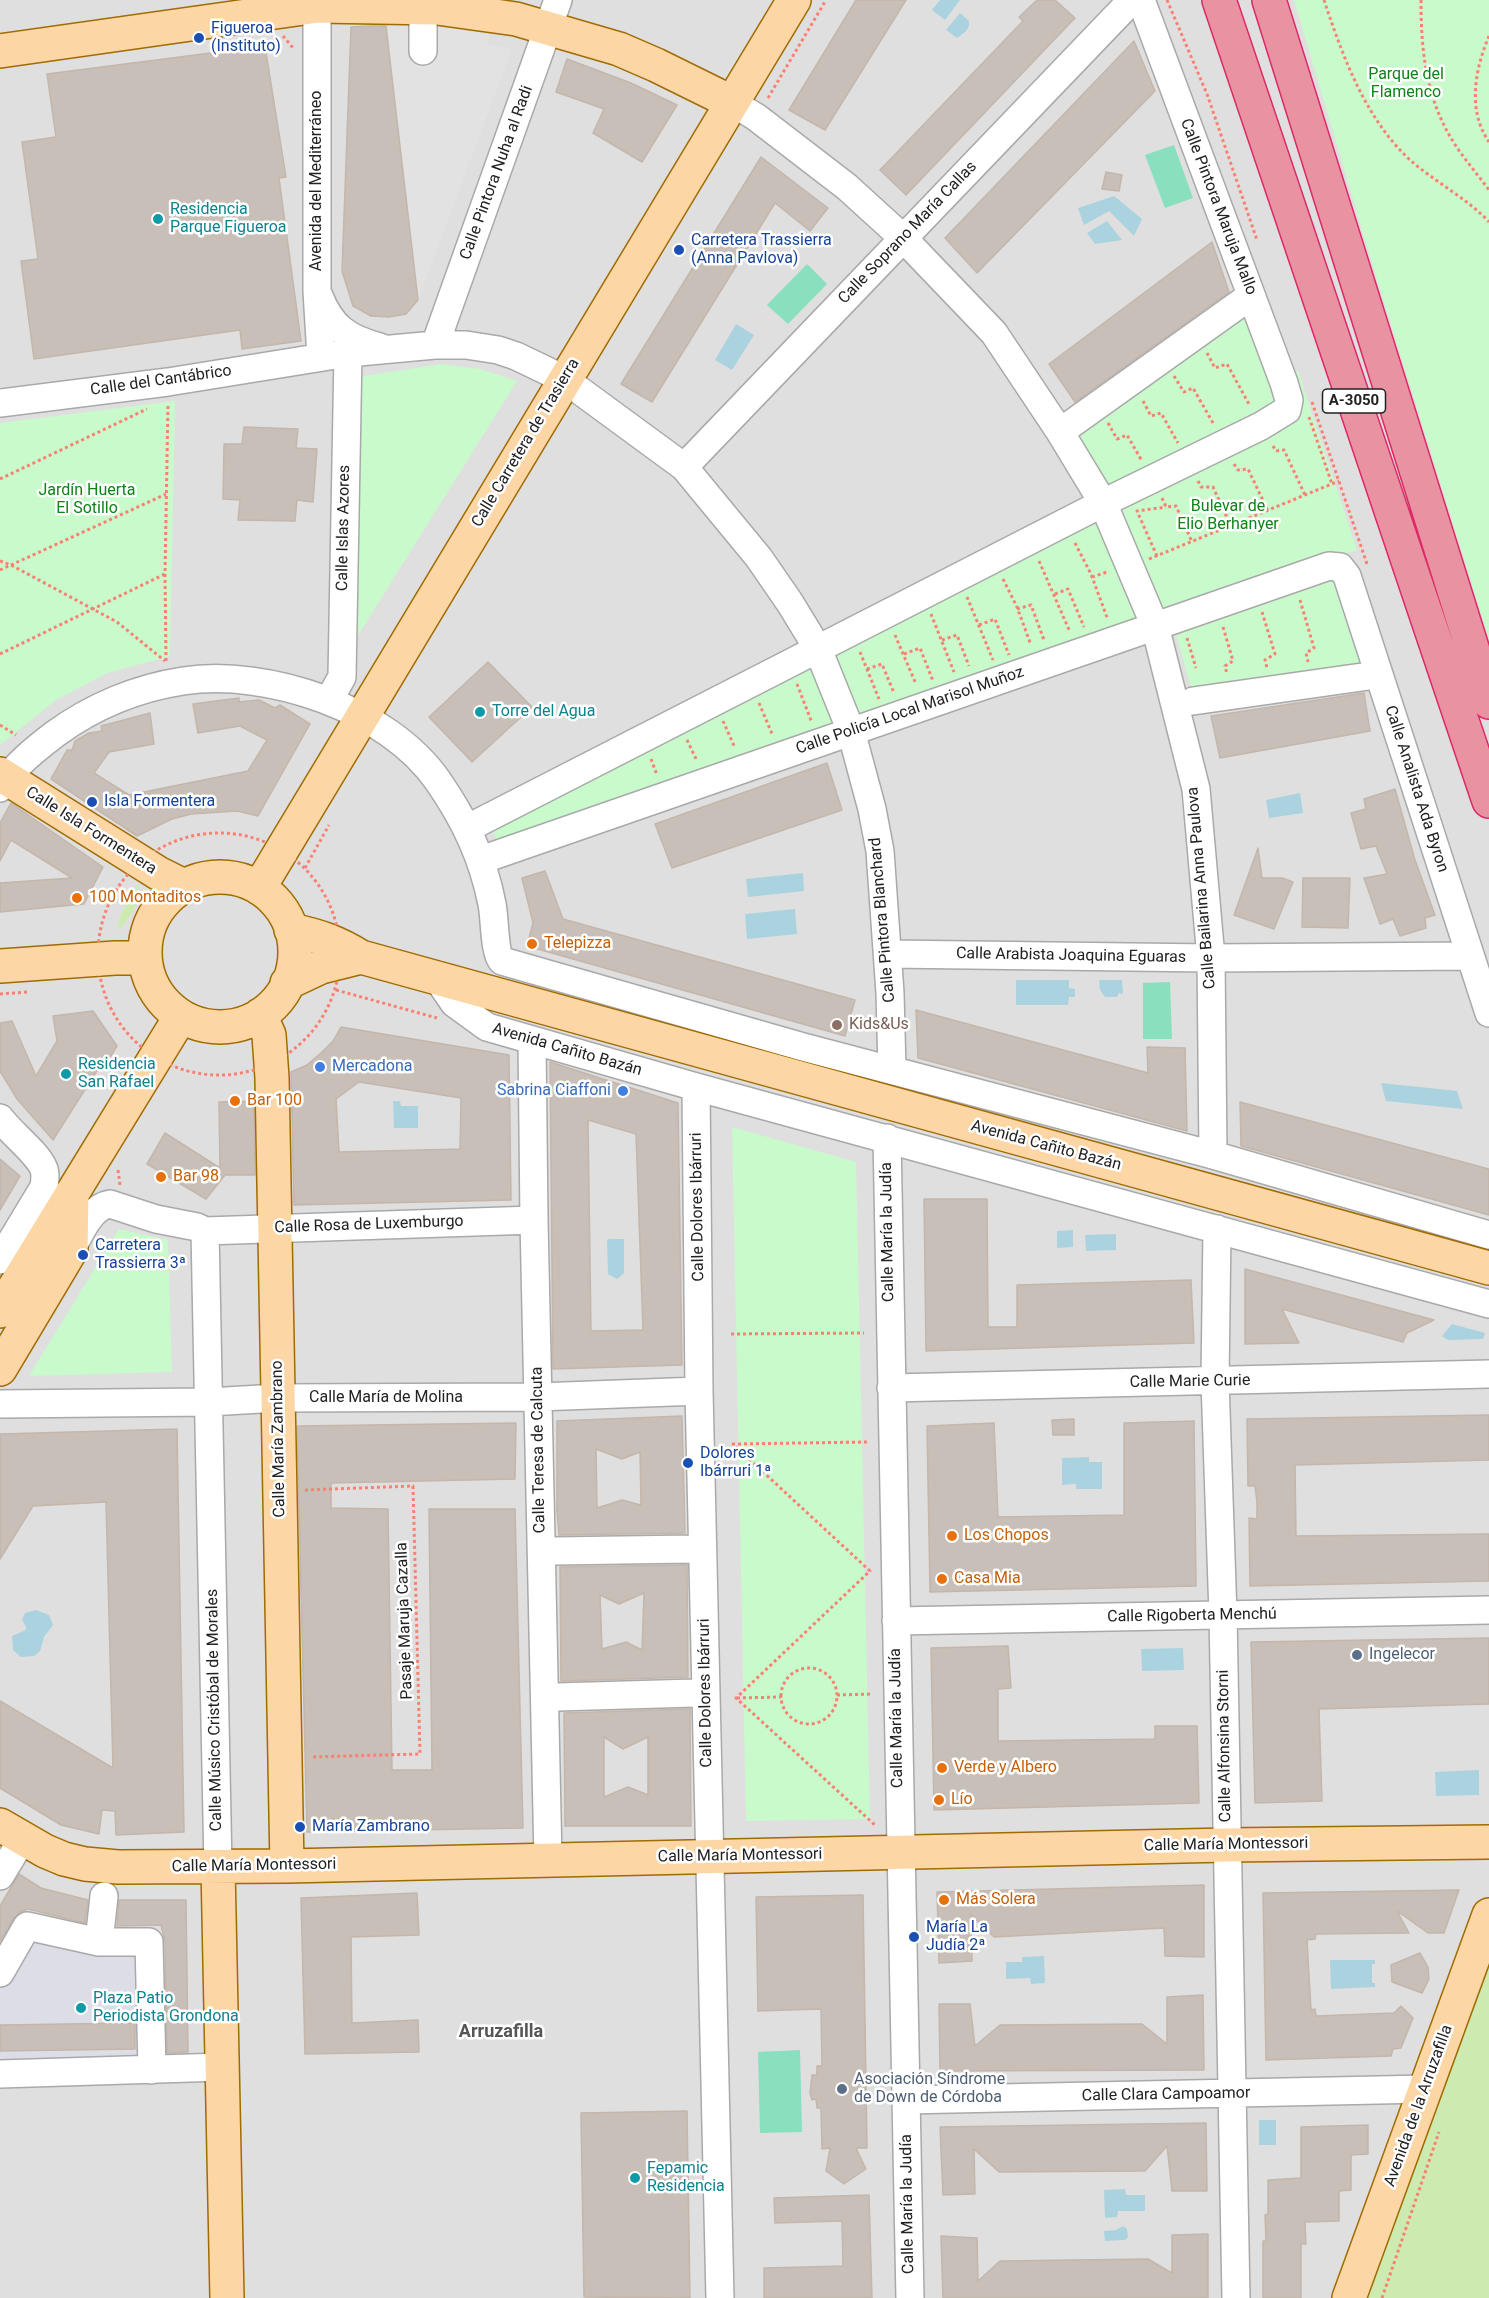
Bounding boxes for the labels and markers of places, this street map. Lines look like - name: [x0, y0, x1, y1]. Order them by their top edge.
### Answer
- place label: Figueroa (Instituto): [211, 19, 281, 57]
- marker: Figueroa (Instituto): [192, 31, 206, 45]
- place label: Residencia Parque Figueroa: [170, 200, 286, 238]
- marker: Residencia Parque Figueroa: [151, 212, 165, 226]
- place label: Carretera Trassierra (Anna Pavlova): [691, 231, 832, 269]
- marker: Carretera Trassierra (Anna Pavlova): [672, 243, 686, 257]
- place label: Torre del Agua: [492, 702, 595, 722]
- marker: Torre del Agua: [473, 705, 487, 719]
- place label: Isla Formentera: [104, 792, 215, 812]
- marker: Isla Formentera: [85, 795, 99, 809]
- place label: 100 Montaditos: [89, 888, 201, 908]
- marker: 100 Montaditos: [70, 891, 84, 905]
- place label: Telepizza: [544, 934, 611, 954]
- marker: Telepizza: [525, 937, 539, 951]
- place label: Kids&Us: [849, 1015, 909, 1035]
- marker: Kids&Us: [830, 1018, 844, 1032]
- place label: Residencia San Rafael: [78, 1055, 156, 1093]
- place label: Mercadona: [332, 1057, 412, 1077]
- marker: Mercadona: [313, 1060, 327, 1074]
- marker: Residencia San Rafael: [59, 1067, 73, 1081]
- place label: Sabrina Ciaffoni: [497, 1081, 611, 1101]
- marker: Sabrina Ciaffoni: [616, 1084, 630, 1098]
- place label: Bar 100: [247, 1091, 302, 1111]
- marker: Bar 100: [228, 1094, 242, 1108]
- place label: Bar 98: [173, 1167, 219, 1187]
- marker: Bar 98: [154, 1170, 168, 1184]
- place label: Carretera Trassierra 3ª: [95, 1236, 186, 1274]
- marker: Carretera Trassierra 3ª: [76, 1248, 90, 1262]
- place label: Dolores Ibárruri 1ª: [700, 1444, 771, 1482]
- marker: Dolores Ibárruri 1ª: [681, 1456, 695, 1470]
- place label: Los Chopos: [964, 1526, 1049, 1546]
- marker: Los Chopos: [945, 1529, 959, 1543]
- place label: Casa Mia: [954, 1569, 1021, 1589]
- marker: Casa Mia: [935, 1572, 949, 1586]
- place label: Ingelecor: [1369, 1645, 1435, 1665]
- marker: Ingelecor: [1350, 1648, 1364, 1662]
- place label: Verde y Albero: [954, 1758, 1057, 1778]
- marker: Verde y Albero: [935, 1761, 949, 1775]
- place label: Lío: [951, 1790, 973, 1810]
- marker: Lío: [932, 1793, 946, 1807]
- place label: María Zambrano: [312, 1817, 430, 1837]
- marker: María Zambrano: [293, 1820, 307, 1834]
- place label: Más Solera: [956, 1890, 1036, 1910]
- marker: Más Solera: [937, 1893, 951, 1907]
- place label: María La Judía 2ª: [926, 1918, 988, 1956]
- marker: María La Judía 2ª: [907, 1930, 921, 1944]
- place label: Plaza Patio Periodista Grondona: [93, 1989, 239, 2027]
- marker: Plaza Patio Periodista Grondona: [74, 2001, 88, 2015]
- place label: Asociación Síndrome de Down de Córdoba: [854, 2070, 1005, 2108]
- marker: Asociación Síndrome de Down de Córdoba: [835, 2082, 849, 2096]
- place label: Fepamic Residencia: [647, 2159, 725, 2197]
- marker: Fepamic Residencia: [628, 2171, 642, 2185]

